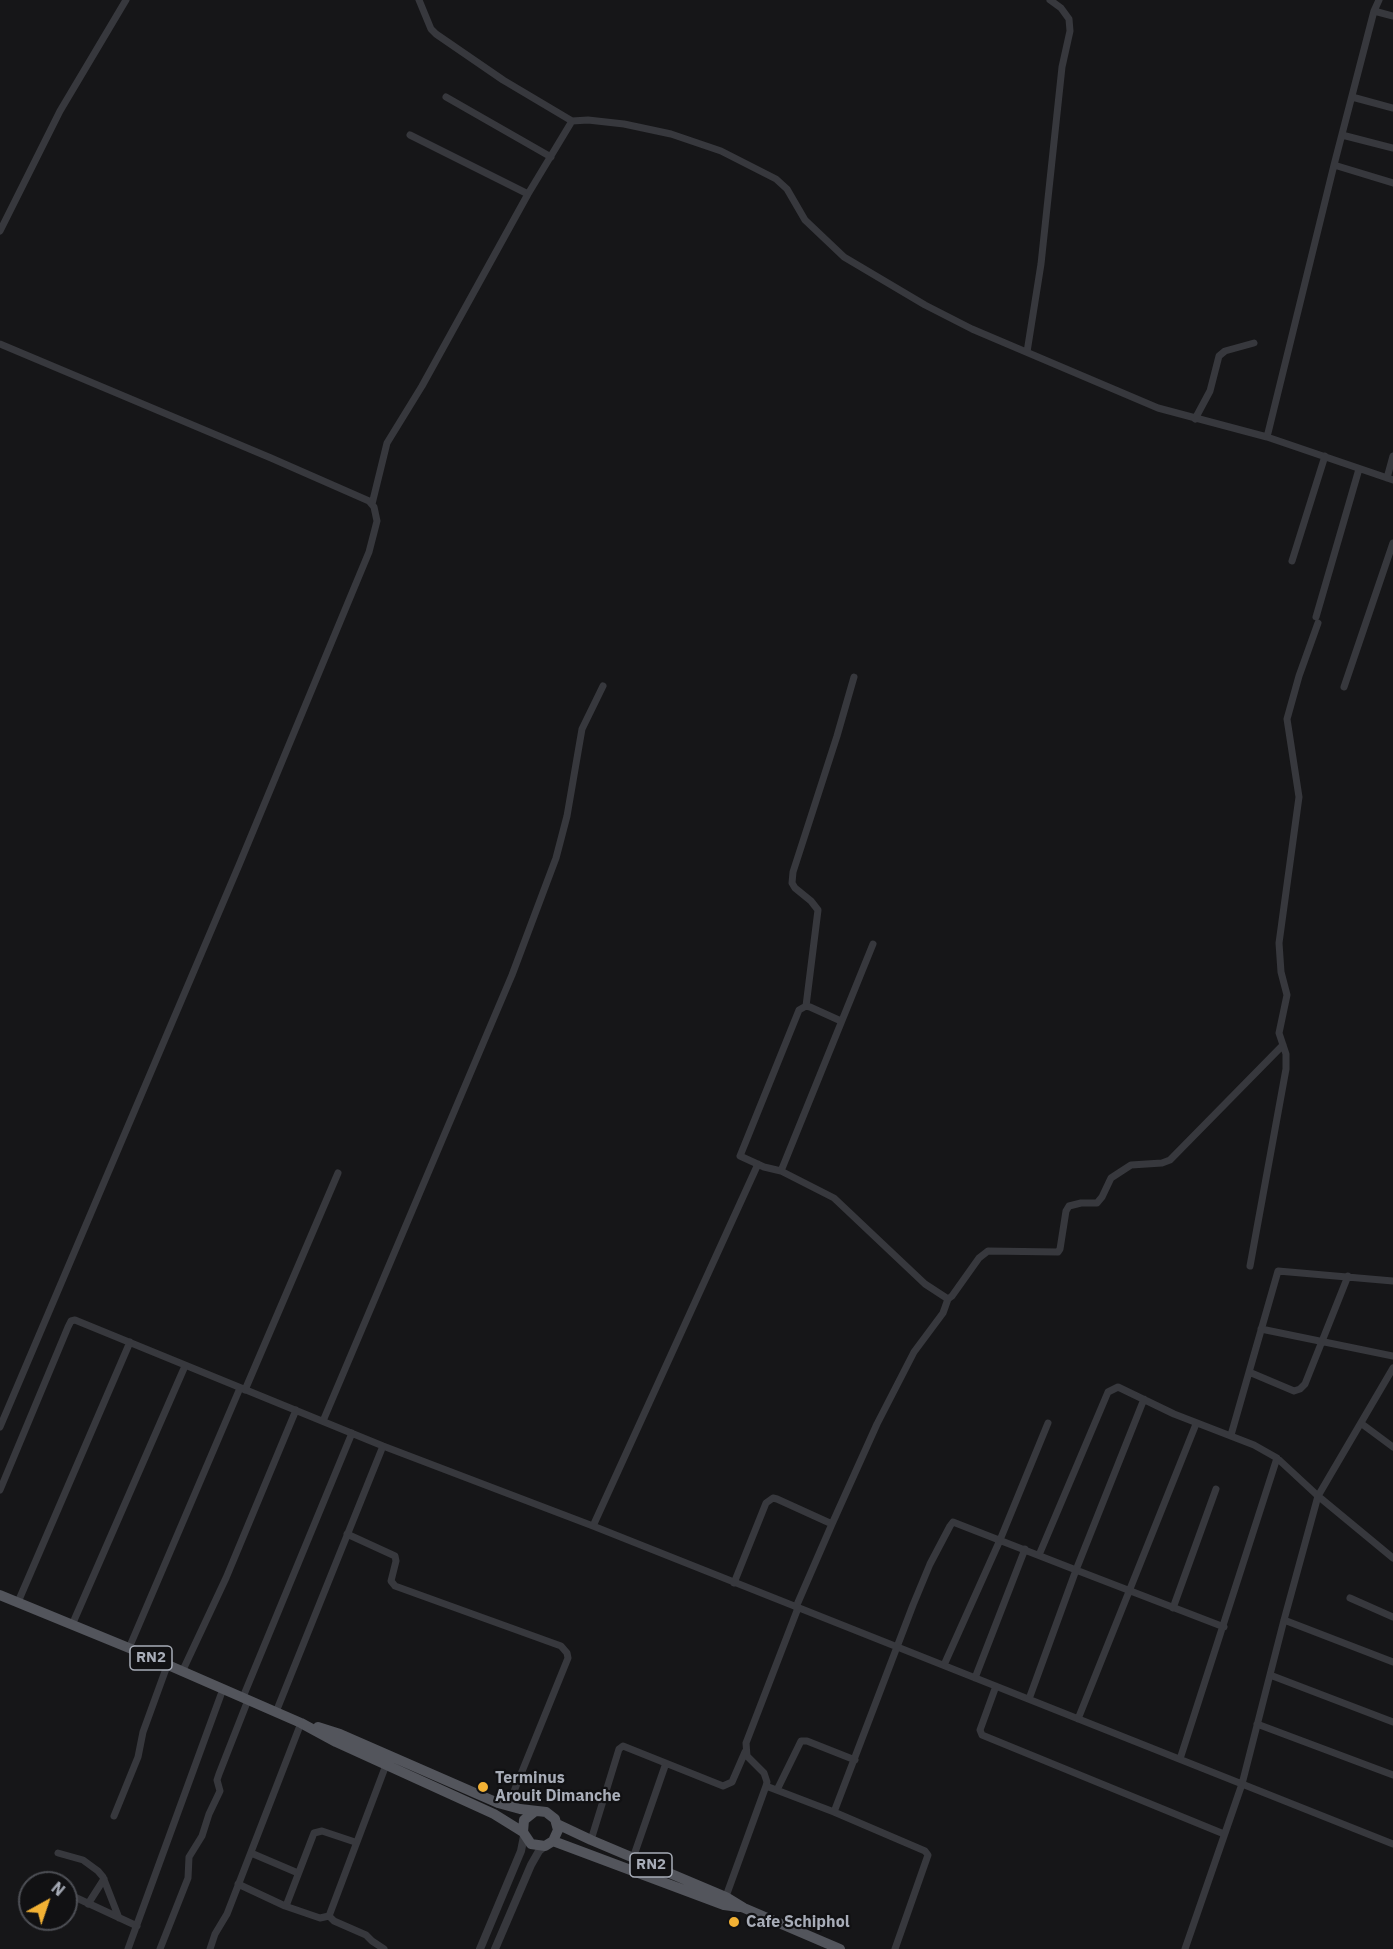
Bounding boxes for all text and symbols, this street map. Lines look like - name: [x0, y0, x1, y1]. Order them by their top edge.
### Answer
- road number: RN2: [130, 1646, 172, 1670]
- place label: Terminus Arouit Dimanche: [495, 1768, 621, 1806]
- marker: Terminus Arouit Dimanche: [476, 1780, 490, 1794]
- road number: RN2: [630, 1853, 672, 1877]
- north arrow: [18, 1871, 78, 1931]
- text: N: [47, 1877, 69, 1900]
- place label: Cafe Schiphol: [746, 1912, 850, 1932]
- marker: Cafe Schiphol: [727, 1915, 741, 1929]

